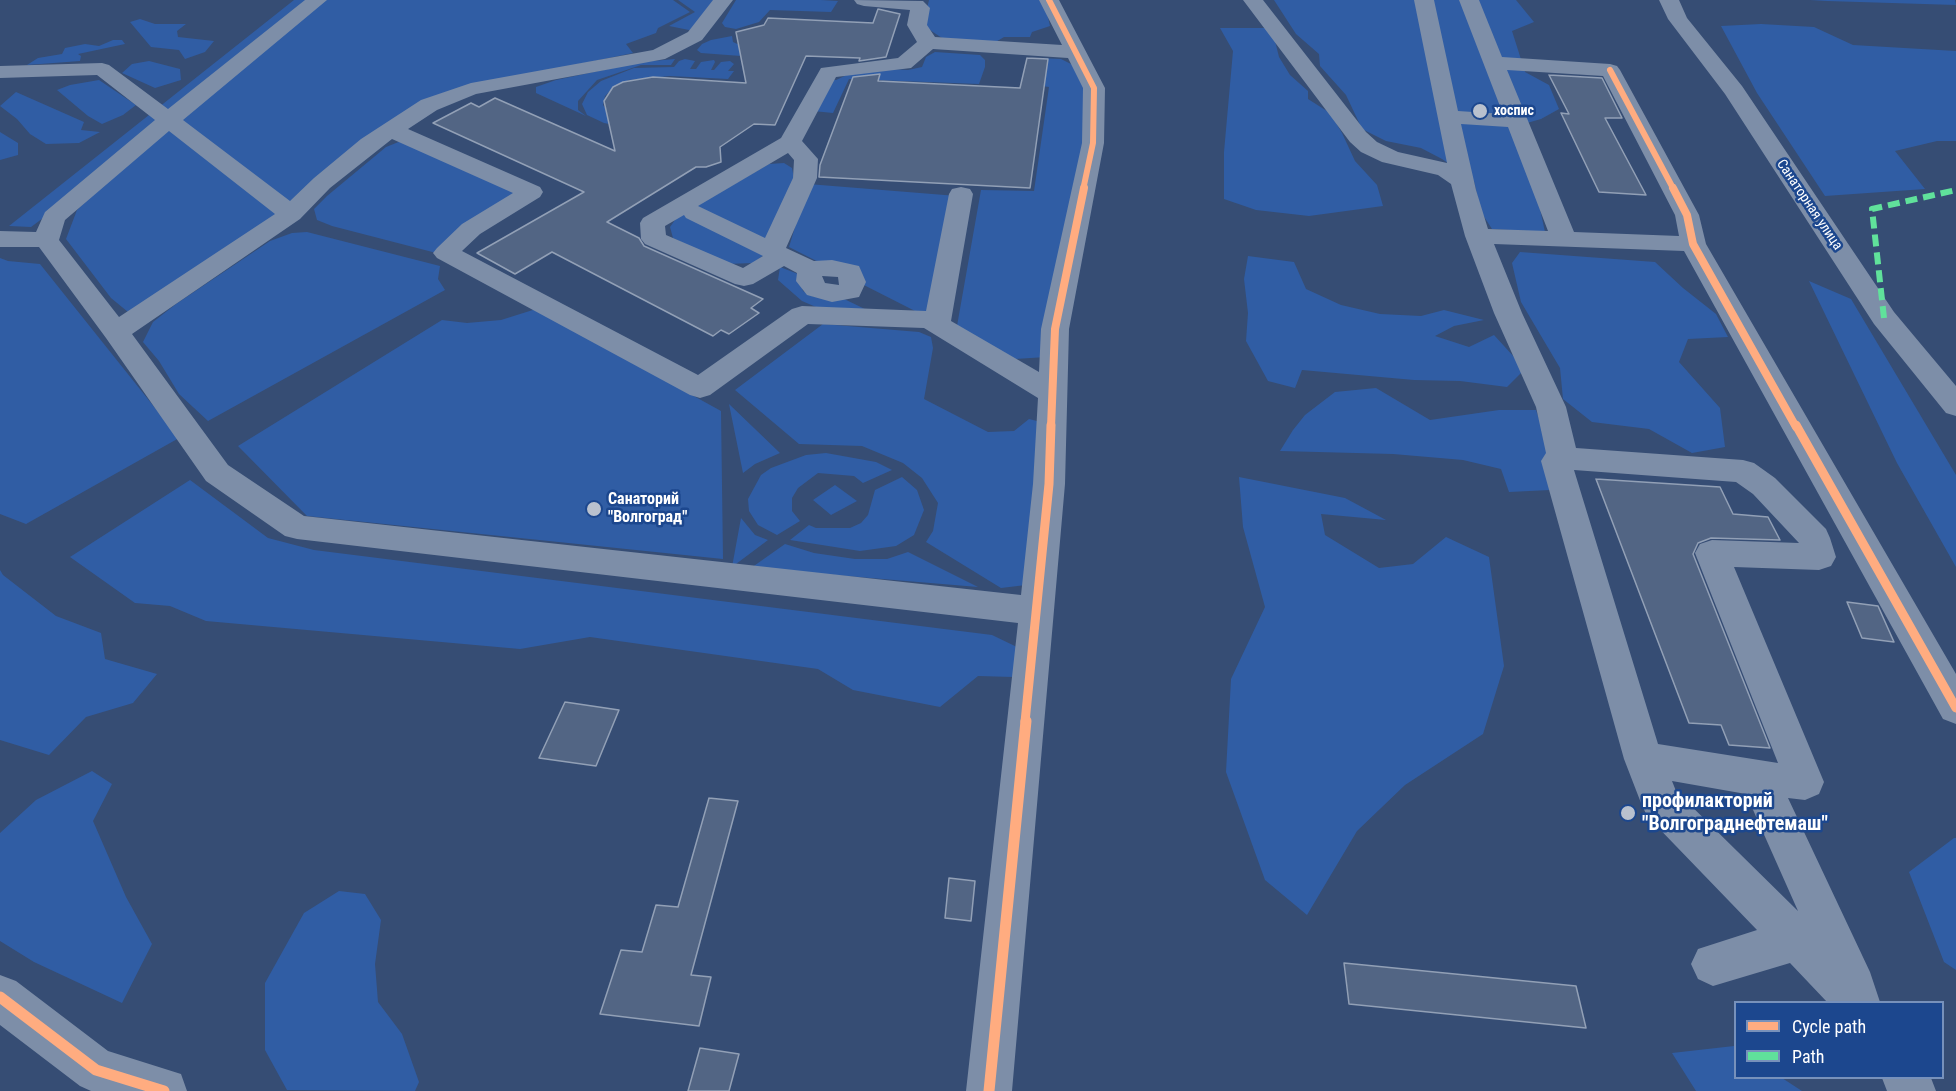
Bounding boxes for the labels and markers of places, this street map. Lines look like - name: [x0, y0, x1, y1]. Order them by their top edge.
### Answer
- marker: хоспис: [1471, 102, 1489, 120]
- place label: хоспис: [1494, 103, 1534, 119]
- place label: Санаторий "Волгоград": [608, 490, 687, 528]
- marker: Санаторий "Волгоград": [585, 500, 603, 518]
- place label: профилакторий "Волгограднефтемаш": [1642, 790, 1828, 837]
- marker: профилакторий "Волгограднефтемаш": [1619, 804, 1637, 822]

